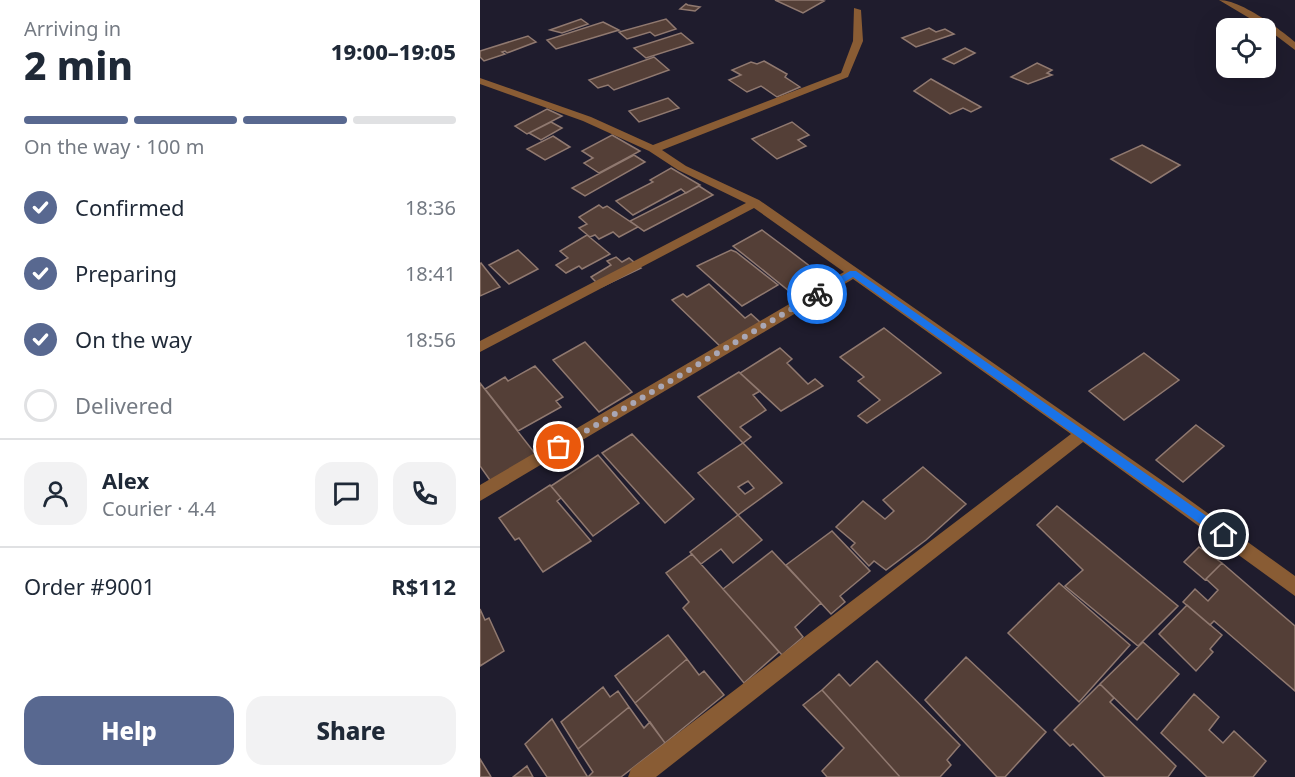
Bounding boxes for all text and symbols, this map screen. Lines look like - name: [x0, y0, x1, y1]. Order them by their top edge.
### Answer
- text: Arriving in: [24, 15, 121, 42]
- map controls: [1216, 18, 1276, 78]
- button: locate: [1216, 18, 1276, 78]
- text: 19:00–19:05: [331, 36, 456, 66]
- text: 2 min: [24, 38, 133, 91]
- text: On the way · 100 m: [24, 133, 204, 160]
- icon: check: [24, 191, 57, 224]
- text: Confirmed: [75, 192, 185, 222]
- text: 18:36: [405, 194, 456, 221]
- icon: check: [24, 257, 57, 290]
- text: Preparing: [75, 258, 177, 288]
- text: 18:41: [405, 260, 456, 287]
- courier: [787, 264, 847, 324]
- icon: bike: [801, 278, 834, 311]
- icon: check: [24, 323, 57, 356]
- text: On the way: [75, 324, 192, 354]
- text: 18:56: [405, 326, 456, 353]
- text: Delivered: [75, 390, 173, 420]
- pin: [533, 421, 584, 472]
- icon: bag: [542, 430, 575, 463]
- button: person: [24, 462, 87, 525]
- button: chat: [315, 462, 378, 525]
- button: phone: [393, 462, 456, 525]
- text: Alex: [102, 465, 149, 495]
- text: Courier · 4.4: [102, 495, 216, 522]
- pin: [1198, 509, 1249, 560]
- icon: home: [1207, 518, 1240, 551]
- text: Order #9001: [24, 571, 155, 601]
- text: R$112: [391, 571, 456, 601]
- button: Help: [24, 696, 234, 765]
- button: Share: [246, 696, 456, 765]

